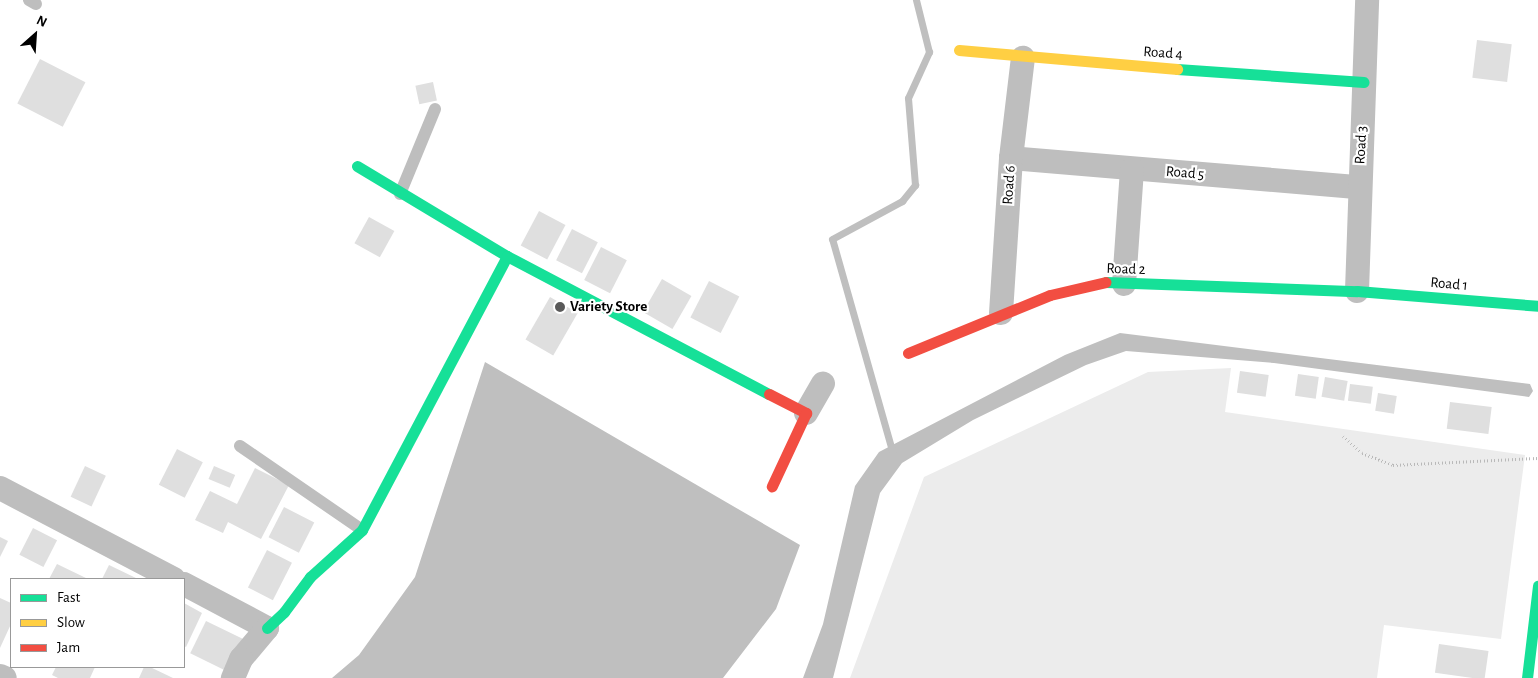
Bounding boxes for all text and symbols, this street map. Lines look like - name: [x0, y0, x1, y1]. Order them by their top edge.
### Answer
- north arrow: [10, 10, 60, 60]
- text: N: [34, 13, 49, 30]
- street label: Road 4: [1143, 43, 1183, 63]
- street label: Road 3: [1351, 125, 1371, 165]
- street label: Road 5: [1165, 162, 1205, 184]
- street label: Road 6: [999, 165, 1019, 205]
- street label: Road 2: [1106, 259, 1146, 279]
- street label: Road 1: [1430, 273, 1468, 295]
- place label: Variety Store: [570, 298, 647, 316]
- marker: Variety Store: [554, 301, 566, 313]
- legend: [10, 578, 185, 668]
- text: Fast: [57, 590, 80, 605]
- text: Slow: [57, 615, 85, 630]
- text: Jam: [57, 640, 80, 655]

